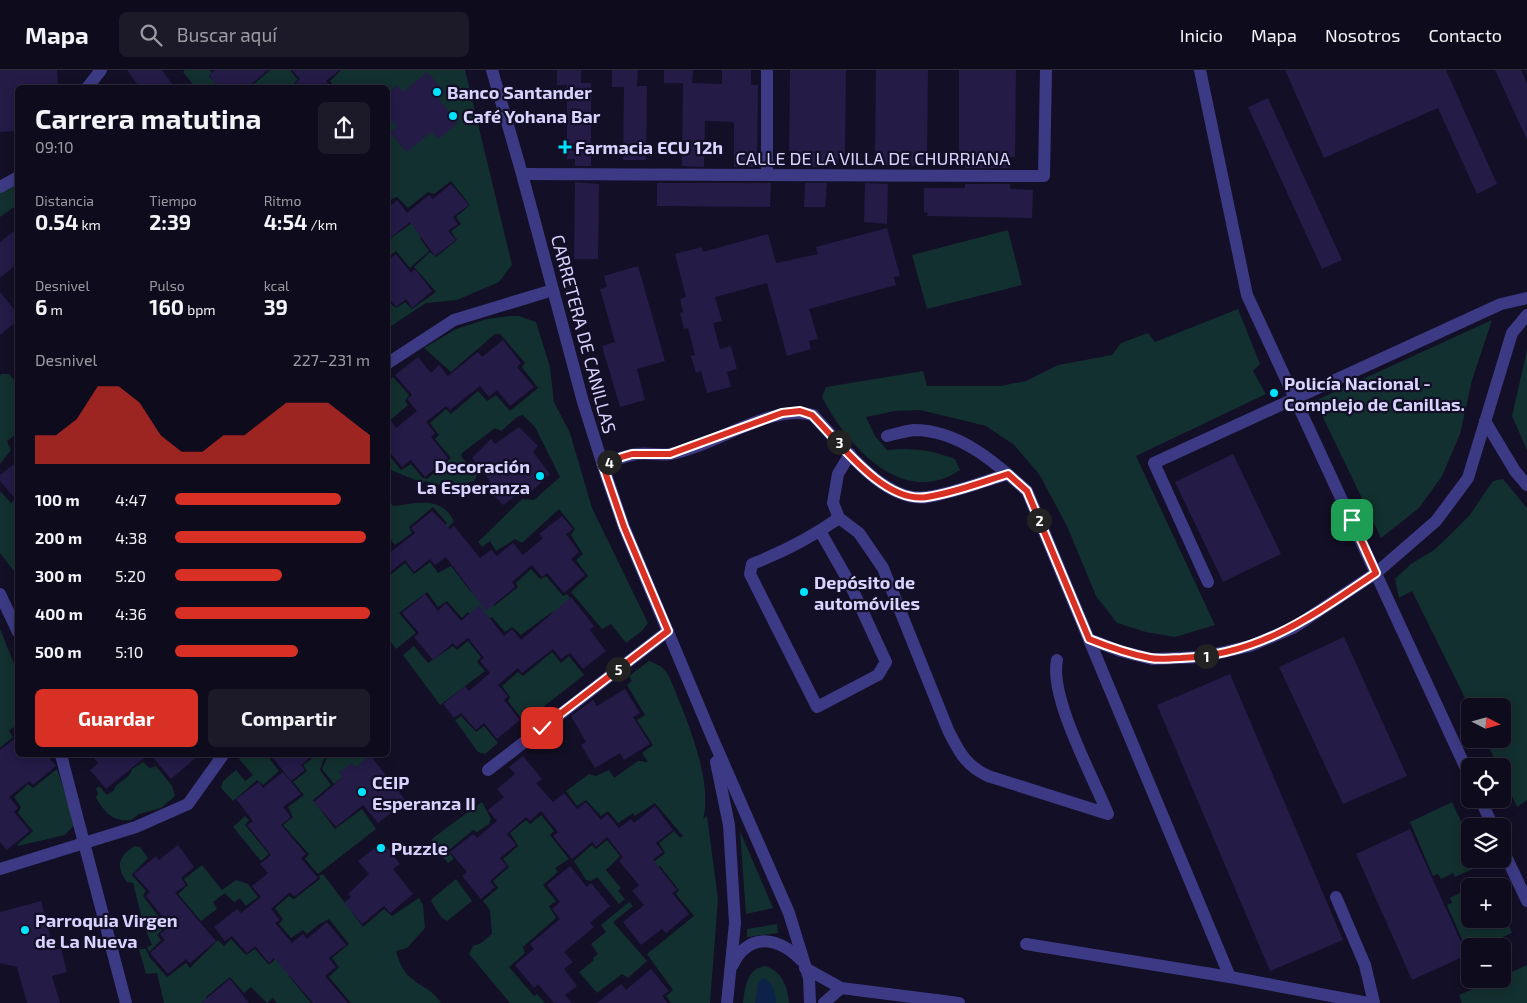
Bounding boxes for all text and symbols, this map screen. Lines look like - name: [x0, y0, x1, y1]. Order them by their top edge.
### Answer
- search box: [119, 12, 469, 57]
- text: Mapa: [25, 20, 89, 49]
- icon: search: [137, 21, 165, 49]
- text: Buscar aquí: [177, 23, 277, 46]
- text: Inicio: [1180, 24, 1223, 46]
- text: Mapa: [1251, 24, 1297, 46]
- text: Nosotros: [1325, 24, 1400, 46]
- text: Contacto: [1428, 24, 1502, 46]
- place label: Banco Santander: [447, 81, 592, 103]
- marker: Banco Santander: [431, 86, 443, 98]
- text: Carrera matutina: [35, 101, 261, 135]
- button: share: [318, 102, 370, 154]
- place label: Café Yohana Bar: [463, 105, 601, 127]
- marker: Café Yohana Bar: [447, 110, 459, 122]
- place label: Farmacia ECU 12h: [575, 136, 723, 158]
- text: 09:10: [35, 137, 74, 156]
- marker: Farmacia ECU 12h: [559, 141, 571, 153]
- street label: CALLE DE LA VILLA DE CHURRIANA: [735, 147, 1011, 169]
- text: Distancia: [35, 192, 94, 209]
- text: Tiempo: [149, 192, 197, 209]
- text: Ritmo: [264, 192, 301, 209]
- text: 0.54: [35, 209, 78, 234]
- text: 2:39: [149, 209, 191, 234]
- text: 4:54: [264, 209, 307, 234]
- text: km: [78, 216, 101, 233]
- text: /km: [307, 216, 337, 233]
- street label: CARRETERA DE CANILLAS: [547, 232, 621, 436]
- text: Desnivel: [35, 277, 90, 294]
- text: Pulso: [149, 277, 185, 294]
- text: kcal: [264, 277, 289, 294]
- text: 6: [35, 294, 47, 319]
- text: 160: [149, 294, 184, 319]
- text: 39: [264, 294, 288, 319]
- text: m: [47, 301, 63, 318]
- text: bpm: [184, 301, 216, 318]
- text: Desnivel: [35, 350, 97, 369]
- text: 227–231 m: [293, 350, 370, 369]
- place label: Policía Nacional - Complejo de Canillas.: [1284, 372, 1465, 415]
- marker: Policía Nacional - Complejo de Canillas.: [1268, 387, 1280, 399]
- pin: 3: [826, 430, 852, 454]
- text: 3: [836, 434, 843, 451]
- pin: 4: [596, 450, 622, 474]
- text: 4: [605, 454, 614, 471]
- place label: Decoración La Esperanza: [417, 455, 530, 498]
- marker: Decoración La Esperanza: [534, 470, 546, 482]
- text: 100 m: [35, 490, 80, 509]
- text: 4:47: [115, 490, 147, 509]
- pin: [1331, 499, 1373, 541]
- icon: arrive: [1338, 506, 1366, 534]
- pin: 2: [1026, 508, 1052, 532]
- text: 2: [1035, 512, 1044, 529]
- text: 200 m: [35, 528, 82, 547]
- text: 4:38: [115, 528, 147, 547]
- text: 300 m: [35, 566, 82, 585]
- text: 5:20: [115, 566, 146, 585]
- place label: Depósito de automóviles: [814, 571, 920, 614]
- marker: Depósito de automóviles: [798, 586, 810, 598]
- text: 400 m: [35, 604, 83, 623]
- text: 4:36: [115, 604, 147, 623]
- text: 500 m: [35, 642, 82, 661]
- text: 5:10: [115, 642, 143, 661]
- pin: 1: [1194, 644, 1218, 668]
- text: 1: [1203, 648, 1210, 665]
- pin: 5: [606, 656, 630, 682]
- text: 5: [615, 661, 622, 678]
- button: Guardar: [35, 689, 198, 747]
- button: Compartir: [208, 689, 370, 747]
- north arrow: [1461, 698, 1511, 748]
- map controls: [1461, 698, 1511, 988]
- pin: [521, 707, 563, 749]
- icon: check: [528, 714, 556, 742]
- button: locate: [1461, 758, 1511, 808]
- place label: CEIP Esperanza II: [372, 771, 476, 814]
- marker: CEIP Esperanza II: [356, 786, 368, 798]
- button: layers: [1461, 818, 1511, 868]
- place label: Puzzle: [391, 837, 448, 859]
- marker: Puzzle: [375, 842, 387, 854]
- button: +: [1461, 878, 1511, 928]
- place label: Parroquia Virgen de La Nueva: [35, 909, 178, 952]
- marker: Parroquia Virgen de La Nueva: [19, 924, 31, 936]
- button: −: [1461, 938, 1511, 988]

